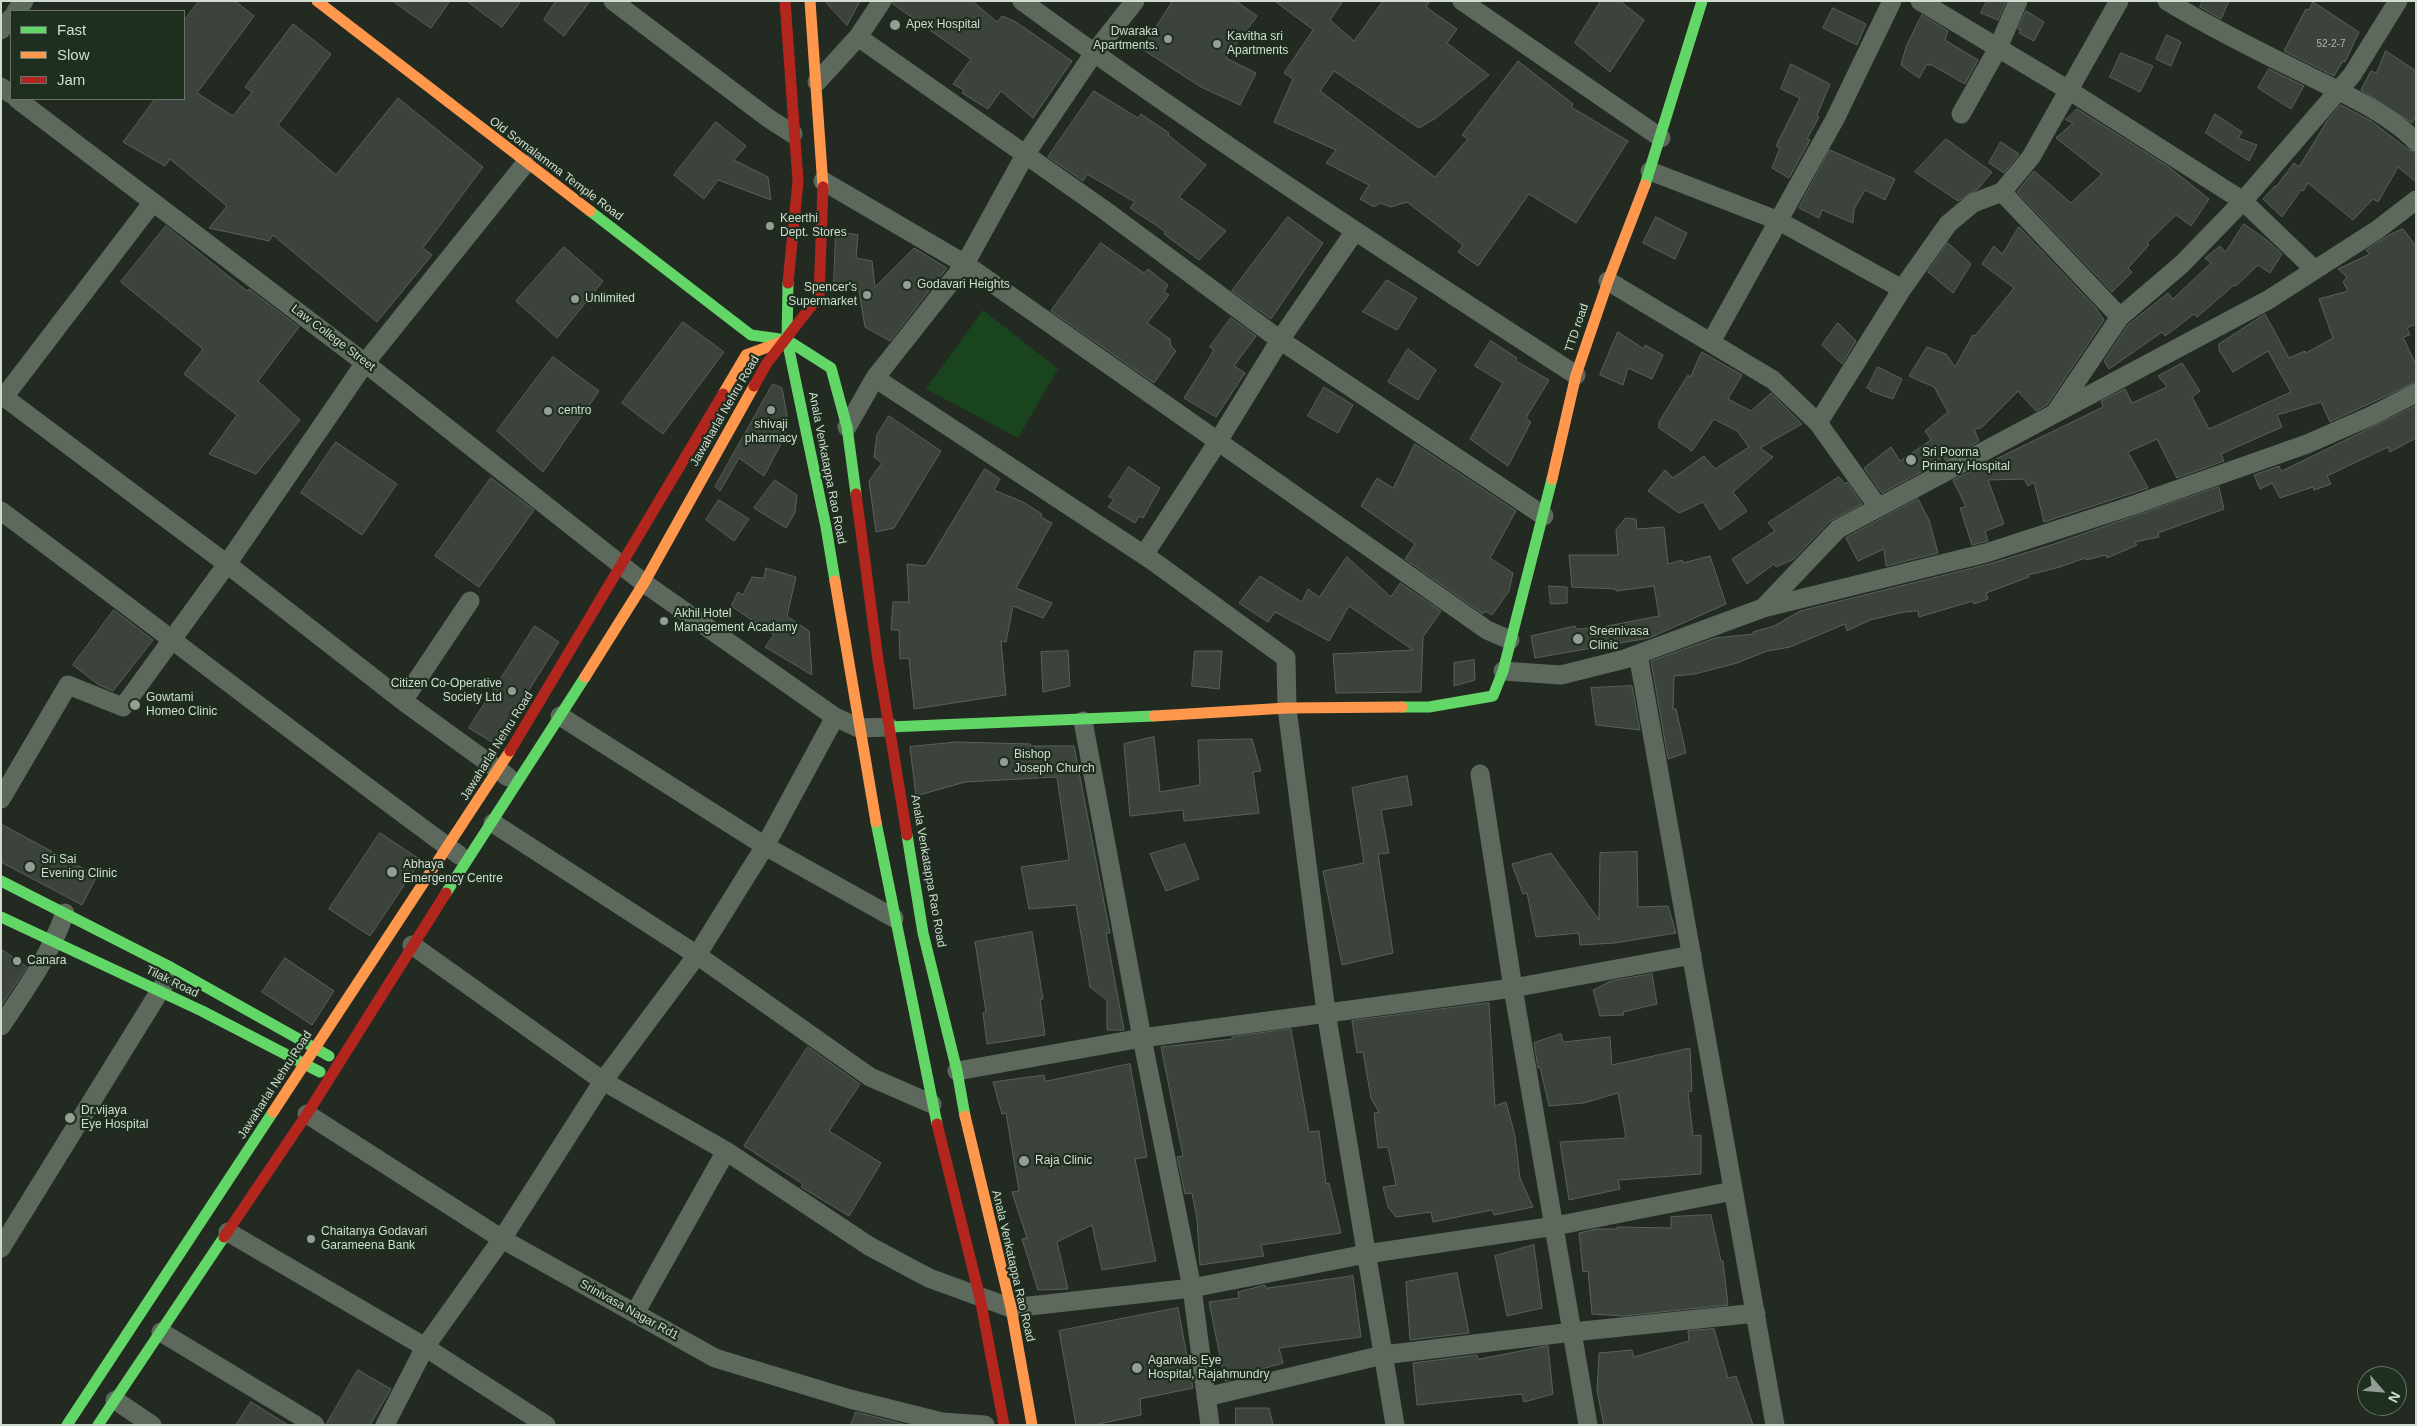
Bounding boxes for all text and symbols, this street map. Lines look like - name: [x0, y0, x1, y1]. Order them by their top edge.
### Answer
- legend: [10, 10, 185, 100]
- marker: Apex Hospital: [888, 18, 902, 32]
- place label: Apex Hospital: [906, 18, 980, 32]
- text: Fast: [57, 21, 86, 38]
- place label: Dwaraka Apartments.: [1093, 25, 1158, 53]
- place label: Kavitha sri Apartments: [1227, 30, 1288, 58]
- marker: Dwaraka Apartments.: [1162, 33, 1174, 45]
- marker: Kavitha sri Apartments: [1211, 38, 1223, 50]
- house number: 52-2-7: [2317, 38, 2345, 50]
- text: Slow: [57, 46, 90, 63]
- text: Jam: [57, 71, 85, 88]
- street label: Old Somalamma Temple Road: [486, 114, 626, 224]
- place label: Keerthi Dept. Stores: [780, 212, 847, 240]
- marker: Keerthi Dept. Stores: [764, 220, 776, 232]
- place label: Godavari Heights: [917, 278, 1010, 292]
- marker: Godavari Heights: [901, 279, 913, 291]
- place label: Spencer's Supermarket: [788, 281, 857, 309]
- marker: Spencer's Supermarket: [861, 289, 873, 301]
- place label: Unlimited: [585, 292, 635, 306]
- marker: Unlimited: [569, 293, 581, 305]
- street label: Law College Street: [288, 302, 378, 374]
- street label: TTD road: [1562, 302, 1592, 354]
- street label: Jawaharlal Nehru Road: [687, 353, 763, 469]
- street label: Anala Venkatappa Rao Road: [805, 391, 849, 545]
- place label: centro: [558, 404, 591, 418]
- marker: shivaji pharmacy: [765, 404, 777, 416]
- marker: centro: [542, 405, 554, 417]
- place label: shivaji pharmacy: [745, 418, 797, 446]
- place label: Sri Poorna Primary Hospital: [1922, 446, 2010, 474]
- marker: Sri Poorna Primary Hospital: [1904, 453, 1918, 467]
- place label: Akhil Hotel Management Acadamy: [674, 607, 797, 635]
- marker: Akhil Hotel Management Acadamy: [658, 615, 670, 627]
- place label: Sreenivasa Clinic: [1589, 625, 1649, 653]
- marker: Sreenivasa Clinic: [1571, 632, 1585, 646]
- place label: Citizen Co-Operative Society Ltd: [391, 677, 502, 705]
- marker: Citizen Co-Operative Society Ltd: [506, 685, 518, 697]
- street label: Jawaharlal Nehru Road: [458, 689, 536, 803]
- place label: Gowtami Homeo Clinic: [146, 691, 217, 719]
- marker: Gowtami Homeo Clinic: [128, 698, 142, 712]
- place label: Bishop Joseph Church: [1014, 748, 1095, 776]
- marker: Bishop Joseph Church: [998, 756, 1010, 768]
- street label: Anala Venkatappa Rao Road: [907, 794, 949, 948]
- place label: Sri Sai Evening Clinic: [41, 853, 117, 881]
- place label: Abhaya Emergency Centre: [403, 858, 503, 886]
- marker: Sri Sai Evening Clinic: [23, 860, 37, 874]
- marker: Abhaya Emergency Centre: [385, 865, 399, 879]
- place label: Canara: [27, 954, 66, 968]
- marker: Canara: [11, 955, 23, 967]
- street label: Tilak Road: [143, 963, 201, 1001]
- street label: Jawaharlal Nehru Road: [235, 1028, 315, 1142]
- place label: Dr.vijaya Eye Hospital: [81, 1104, 148, 1132]
- marker: Dr.vijaya Eye Hospital: [63, 1111, 77, 1125]
- marker: Raja Clinic: [1017, 1154, 1031, 1168]
- place label: Raja Clinic: [1035, 1154, 1092, 1168]
- street label: Anala Venkatappa Rao Road: [989, 1189, 1037, 1343]
- place label: Chaitanya Godavari Garameena Bank: [321, 1225, 427, 1253]
- marker: Chaitanya Godavari Garameena Bank: [305, 1233, 317, 1245]
- street label: Srinivasa Nagar Rd1: [577, 1277, 681, 1343]
- place label: Agarwals Eye Hospital, Rajahmundry: [1148, 1354, 1269, 1382]
- marker: Agarwals Eye Hospital, Rajahmundry: [1130, 1361, 1144, 1375]
- north arrow: [2357, 1366, 2407, 1416]
- text: N: [2385, 1389, 2404, 1405]

